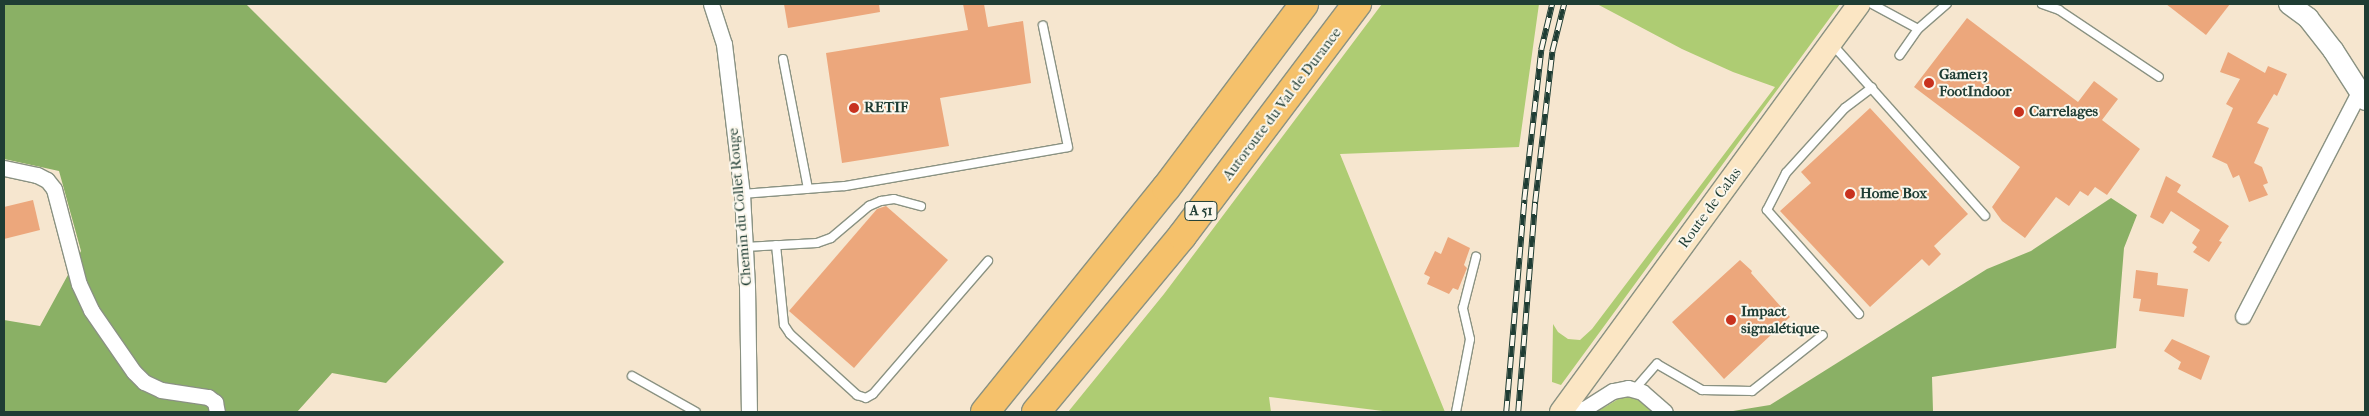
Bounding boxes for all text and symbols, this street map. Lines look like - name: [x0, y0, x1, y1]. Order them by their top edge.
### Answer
- street label: Autoroute du Val de Durance: [1219, 24, 1345, 184]
- place label: Game13 FootIndoor: [1939, 65, 2012, 100]
- marker: Game13 FootIndoor: [1923, 77, 1935, 89]
- place label: RETIF: [864, 99, 908, 117]
- marker: RETIF: [848, 102, 860, 114]
- place label: Carrelages: [2029, 103, 2098, 121]
- marker: Carrelages: [2013, 106, 2025, 118]
- street label: Chemin du Collet Rouge: [724, 127, 756, 287]
- street label: Route de Calas: [1675, 164, 1745, 252]
- place label: Home Box: [1860, 185, 1927, 203]
- marker: Home Box: [1844, 188, 1856, 200]
- road number: A 51: [1184, 200, 1218, 222]
- place label: Impact signalétique: [1741, 302, 1819, 337]
- marker: Impact signalétique: [1725, 314, 1737, 326]

